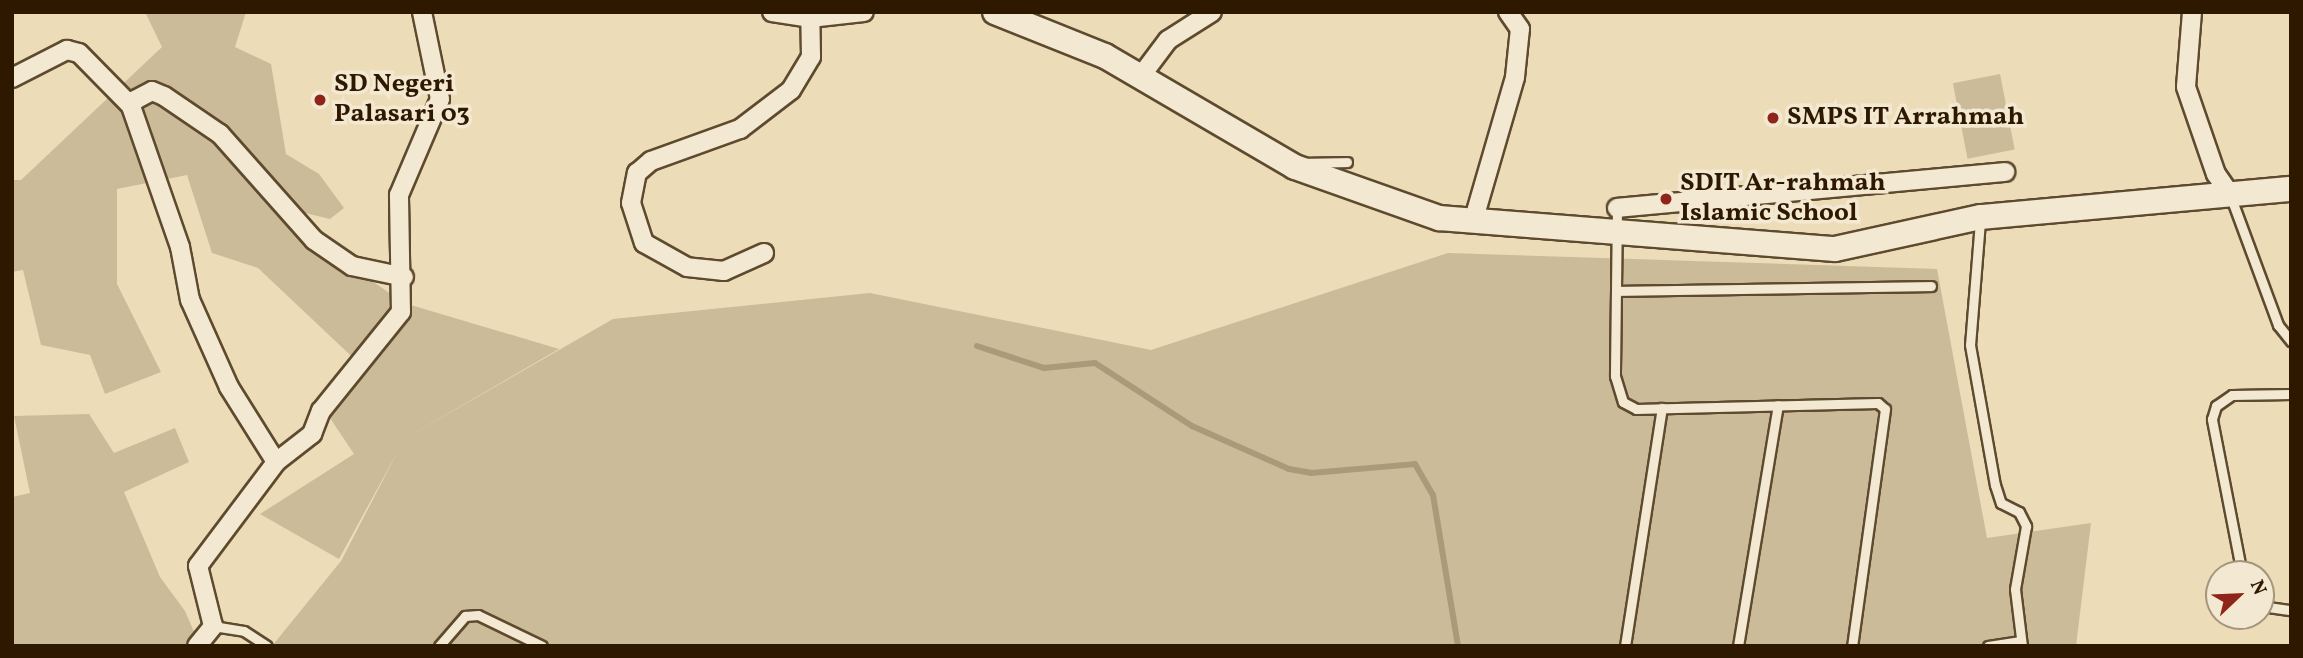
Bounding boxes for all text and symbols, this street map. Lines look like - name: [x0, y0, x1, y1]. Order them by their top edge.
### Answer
- place label: SD Negeri Palasari 03: [334, 69, 470, 130]
- marker: SD Negeri Palasari 03: [312, 92, 328, 108]
- place label: SMPS IT Arrahmah: [1787, 102, 2025, 134]
- marker: SMPS IT Arrahmah: [1765, 110, 1781, 126]
- place label: SDIT Ar-rahmah Islamic School: [1680, 168, 1887, 230]
- marker: SDIT Ar-rahmah Islamic School: [1658, 191, 1674, 207]
- north arrow: [2205, 560, 2275, 630]
- text: N: [2243, 576, 2272, 599]

